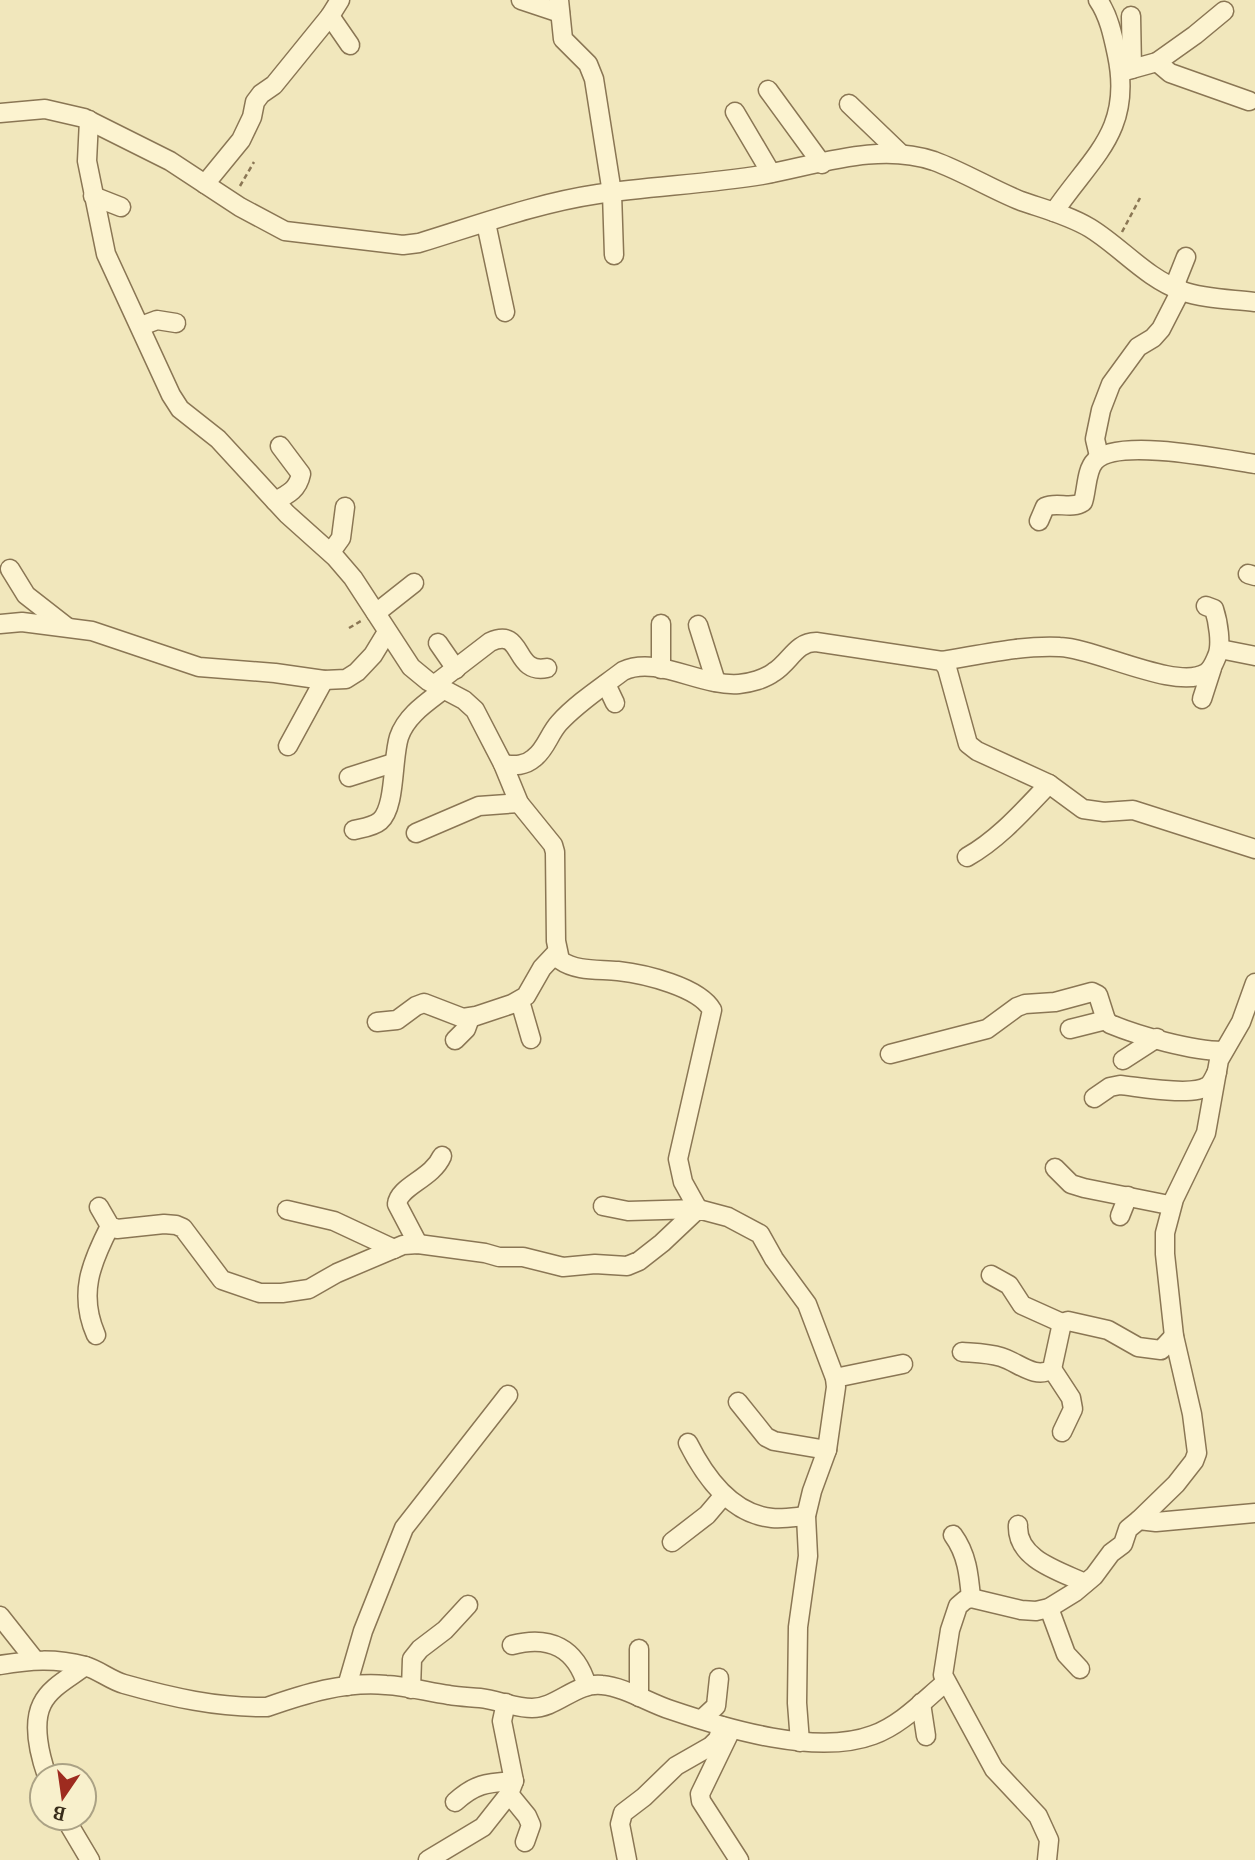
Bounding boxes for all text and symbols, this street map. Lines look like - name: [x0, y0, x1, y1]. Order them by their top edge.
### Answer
- north arrow: [28, 1762, 98, 1832]
- text: B: [50, 1800, 68, 1828]

